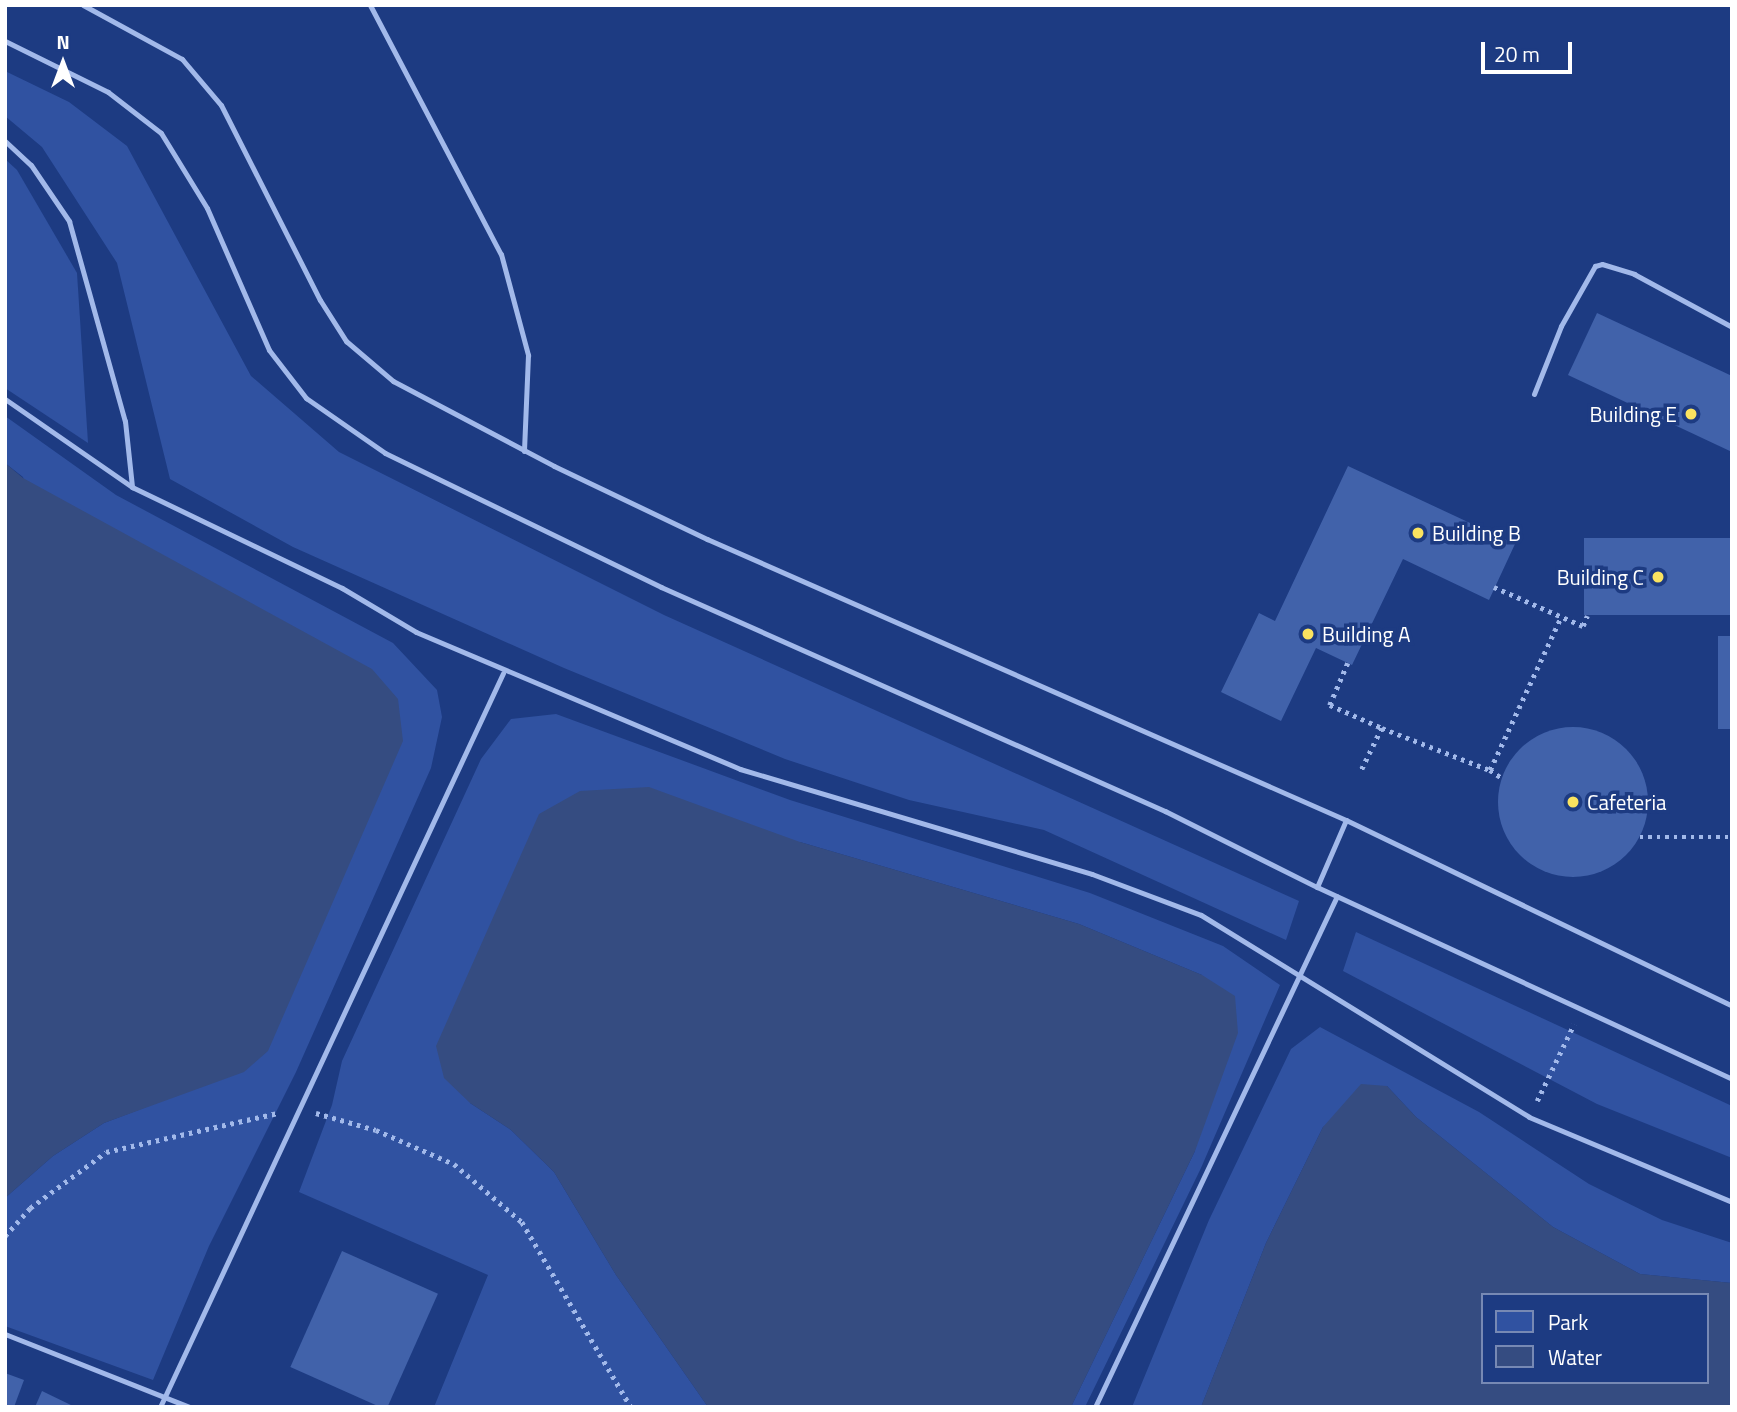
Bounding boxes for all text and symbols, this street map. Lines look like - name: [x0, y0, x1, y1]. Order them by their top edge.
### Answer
- text: N: [56, 27, 70, 56]
- north arrow: [28, 28, 98, 98]
- scale bar: [1485, 28, 1576, 72]
- text: 20 m: [1494, 38, 1540, 70]
- place label: Building E: [1589, 401, 1677, 427]
- marker: Building E: [1683, 406, 1699, 422]
- place label: Building B: [1432, 520, 1521, 546]
- marker: Building B: [1410, 525, 1426, 541]
- place label: Building C: [1557, 564, 1644, 590]
- marker: Building C: [1650, 569, 1666, 585]
- place label: Building A: [1322, 621, 1410, 647]
- marker: Building A: [1300, 626, 1316, 642]
- place label: Cafeteria: [1587, 789, 1667, 815]
- marker: Cafeteria: [1565, 794, 1581, 810]
- legend: [1482, 1293, 1709, 1384]
- text: Park: [1548, 1306, 1588, 1338]
- text: Water: [1548, 1341, 1602, 1373]

